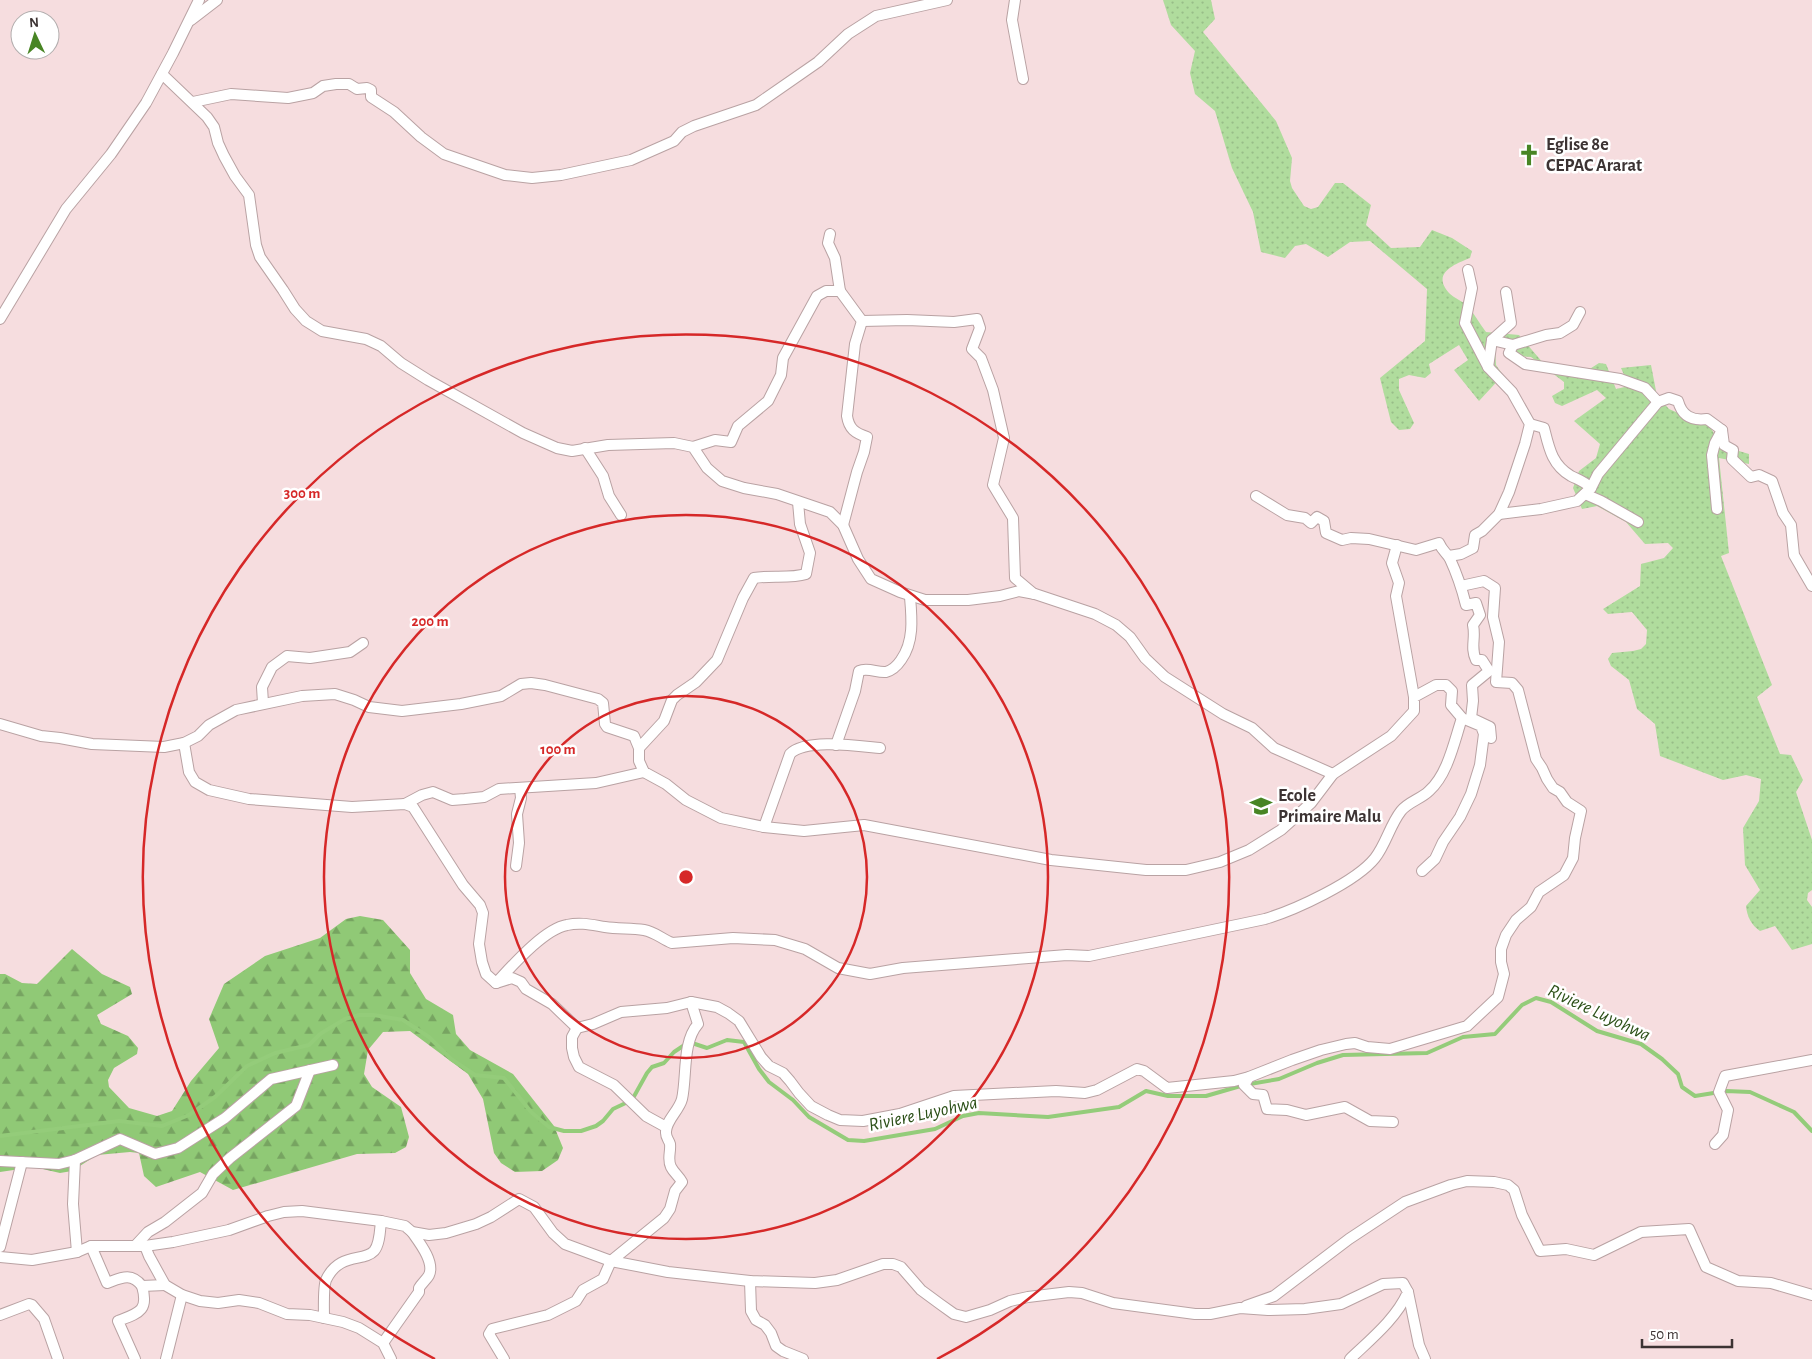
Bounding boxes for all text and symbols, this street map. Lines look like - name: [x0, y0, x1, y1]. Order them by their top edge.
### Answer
- north arrow: [10, 10, 60, 60]
- text: N: [29, 16, 40, 30]
- place label: Eglise 8e CEPAC Ararat: [1546, 136, 1642, 175]
- church icon: Eglise 8e CEPAC Ararat: [1516, 142, 1542, 168]
- text: 300 m: [284, 486, 320, 501]
- text: 200 m: [411, 614, 449, 629]
- text: 100 m: [540, 742, 576, 757]
- place label: Ecole Primaire Malu: [1278, 787, 1382, 826]
- school or university icon: Ecole Primaire Malu: [1248, 793, 1274, 819]
- centre of rings: [677, 868, 695, 886]
- water label: Riviere Luyohwa: [1545, 981, 1653, 1045]
- water label: Riviere Luyohwa: [867, 1093, 979, 1135]
- scale bar: [1642, 1316, 1732, 1348]
- text: 50 m: [1650, 1327, 1679, 1342]

